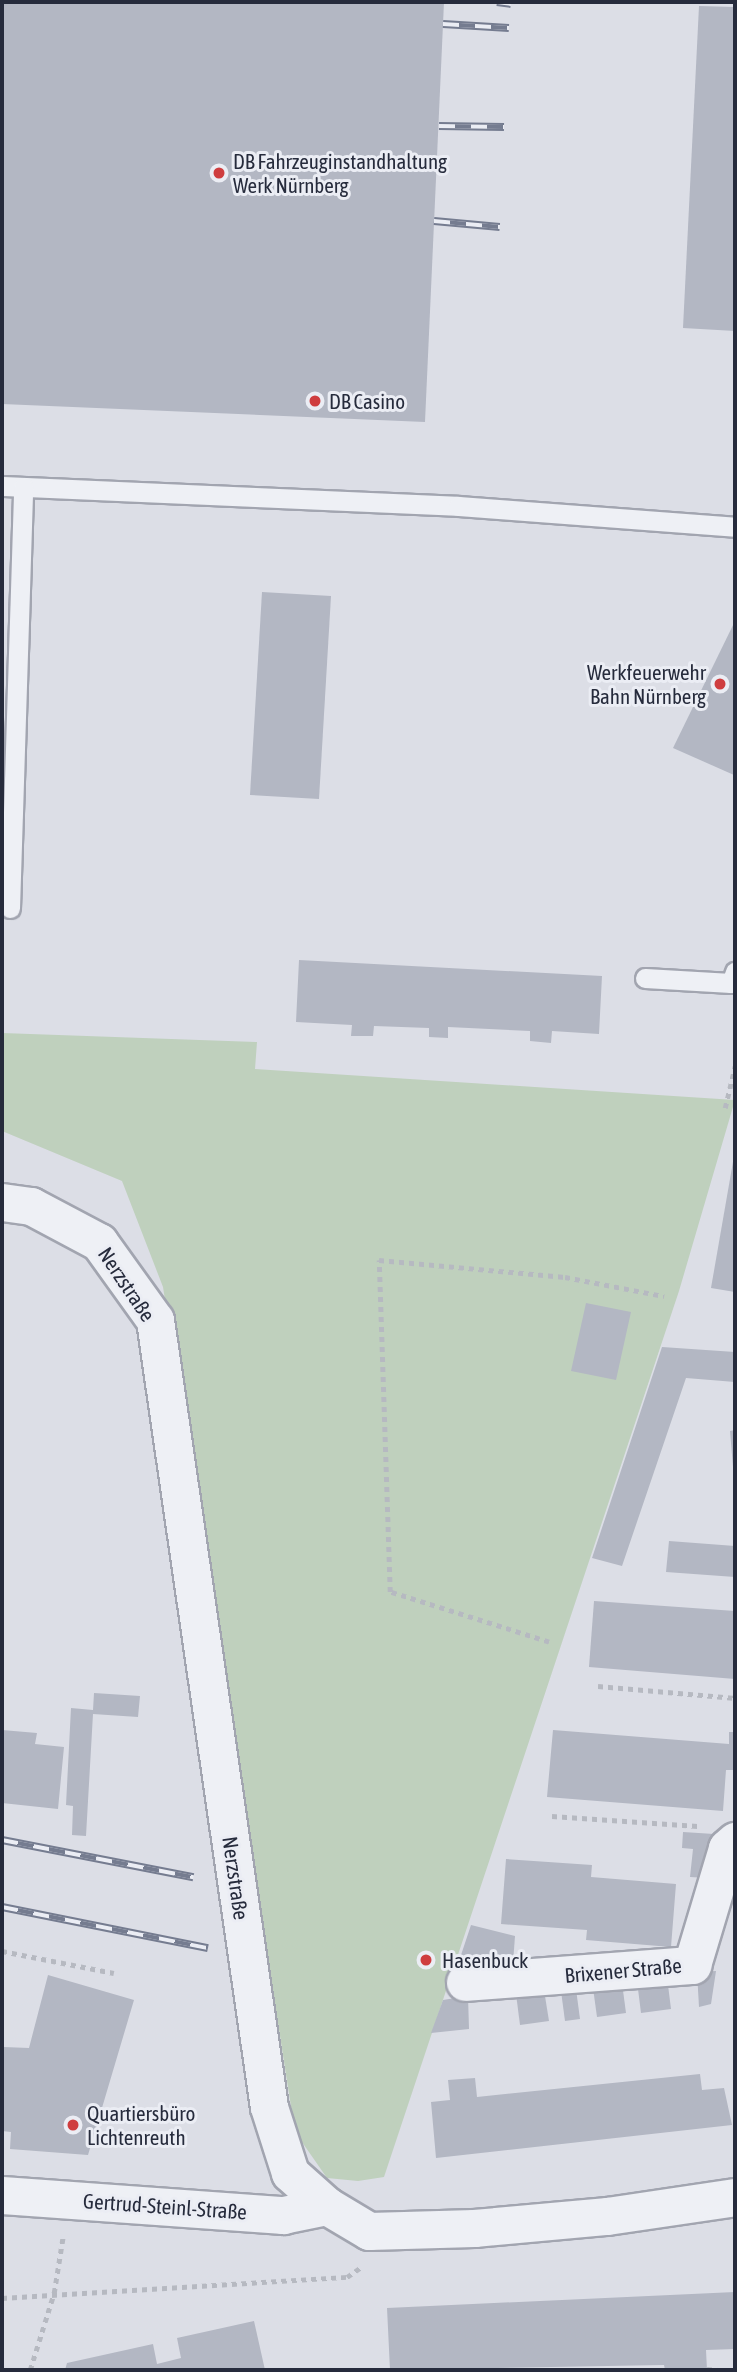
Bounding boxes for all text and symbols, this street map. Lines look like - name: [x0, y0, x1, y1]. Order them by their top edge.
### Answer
- place label: DB Fahrzeuginstandhaltung Werk Nürnberg: [233, 148, 447, 198]
- marker: DB Fahrzeuginstandhaltung Werk Nürnberg: [211, 165, 227, 181]
- place label: DB Casino: [329, 388, 405, 414]
- marker: DB Casino: [307, 393, 323, 409]
- place label: Werkfeuerwehr Bahn Nürnberg: [587, 659, 706, 709]
- marker: Werkfeuerwehr Bahn Nürnberg: [712, 676, 728, 692]
- street label: Nerzstraße: [93, 1242, 161, 1326]
- street label: Nerzstraße: [218, 1835, 254, 1921]
- place label: Hasenbuck: [442, 1947, 528, 1973]
- marker: Hasenbuck: [416, 1950, 436, 1970]
- street label: Brixener Straße: [563, 1952, 683, 1988]
- place label: Quartiersbüro Lichtenreuth: [87, 2100, 195, 2150]
- marker: Quartiersbüro Lichtenreuth: [65, 2117, 81, 2133]
- street label: Gertrud-Steinl-Straße: [82, 2188, 248, 2224]

